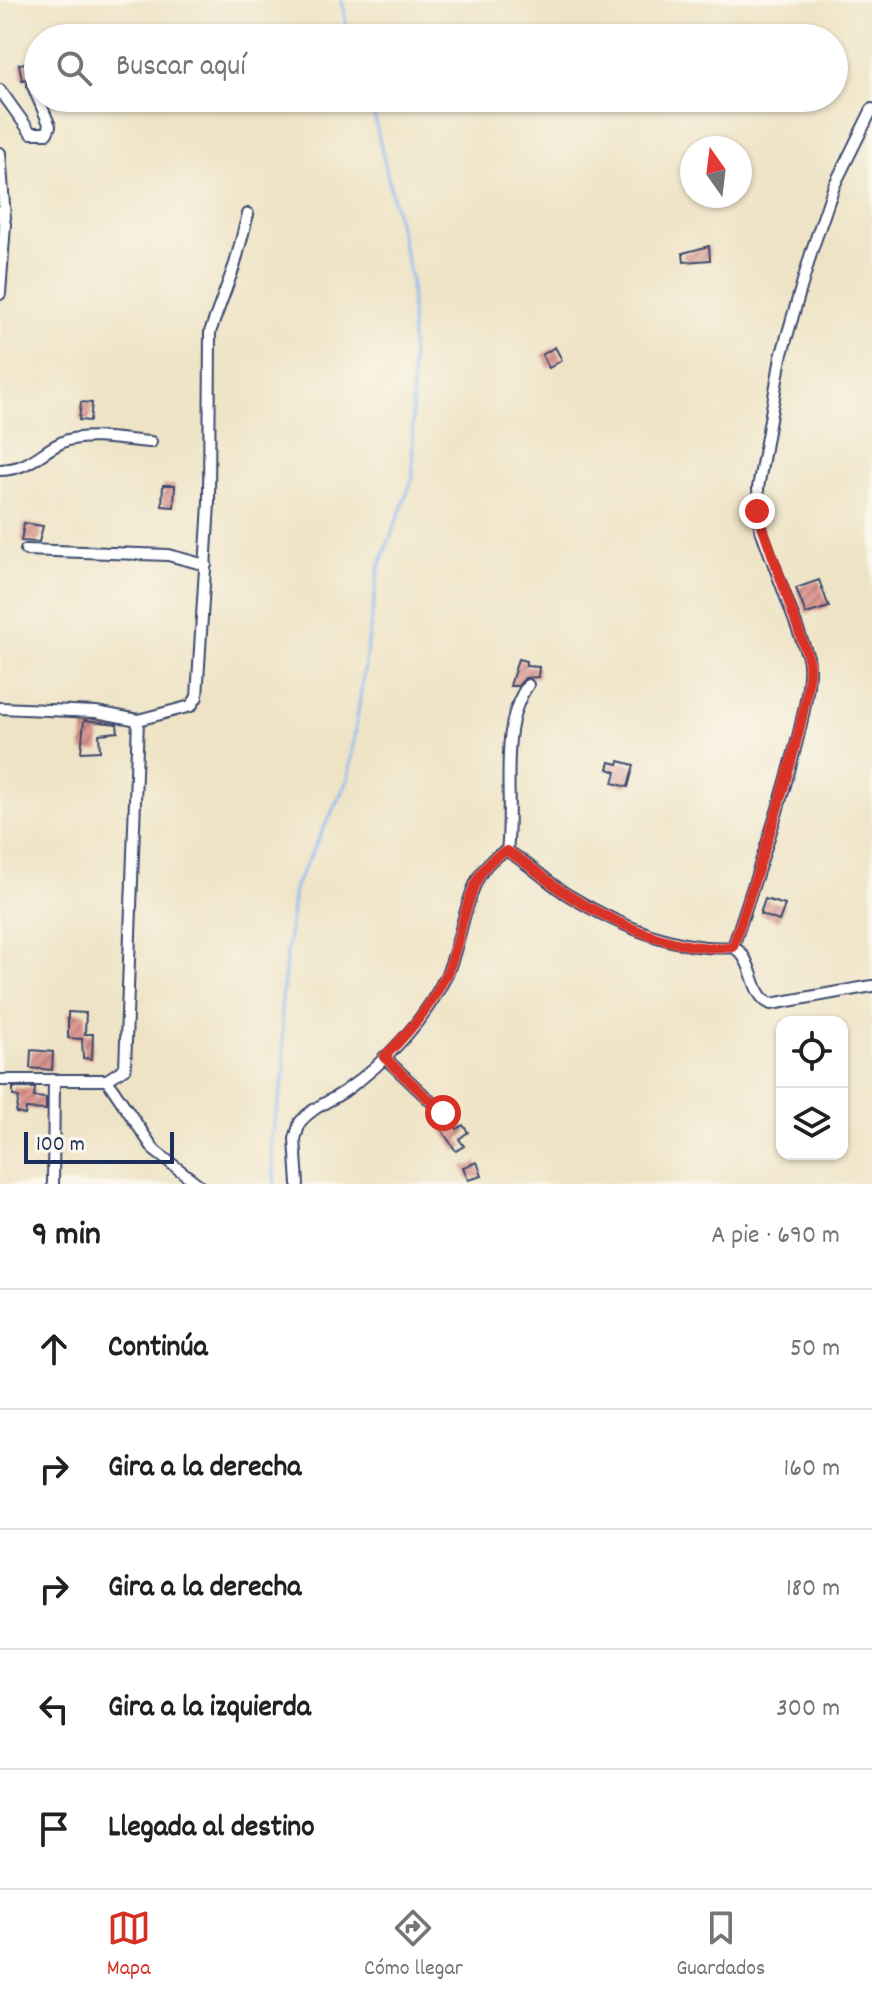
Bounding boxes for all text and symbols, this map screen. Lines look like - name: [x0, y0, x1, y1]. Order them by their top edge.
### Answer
- search box: [24, 24, 848, 112]
- icon: search: [52, 46, 96, 90]
- text: Buscar aquí: [116, 47, 246, 90]
- north arrow: [680, 136, 752, 208]
- route end: [739, 493, 775, 529]
- map controls: [776, 1016, 848, 1160]
- button: locate: [776, 1016, 848, 1088]
- button: layers: [776, 1088, 848, 1160]
- route start: [425, 1095, 461, 1131]
- scale bar: [24, 1128, 174, 1164]
- text: 100 m: [36, 1130, 85, 1161]
- text: 9 min: [32, 1212, 101, 1261]
- text: A pie · 690 m: [711, 1218, 840, 1255]
- icon: ahead: [32, 1327, 76, 1371]
- text: Continúa: [108, 1328, 207, 1371]
- text: 50 m: [790, 1331, 840, 1368]
- icon: right: [32, 1447, 76, 1491]
- text: Gira a la derecha: [108, 1448, 301, 1491]
- text: 160 m: [784, 1451, 840, 1488]
- icon: right: [32, 1567, 76, 1611]
- text: Gira a la derecha: [108, 1568, 301, 1611]
- text: 180 m: [786, 1571, 840, 1608]
- icon: left: [32, 1687, 76, 1731]
- text: Gira a la izquierda: [108, 1688, 311, 1731]
- text: 300 m: [776, 1691, 840, 1728]
- icon: arrive: [32, 1807, 76, 1851]
- text: Llegada al destino: [108, 1808, 315, 1851]
- tab: Mapa: [107, 1906, 151, 1985]
- tab: Cómo llegar: [364, 1906, 463, 1985]
- tab: Guardados: [676, 1906, 765, 1985]

